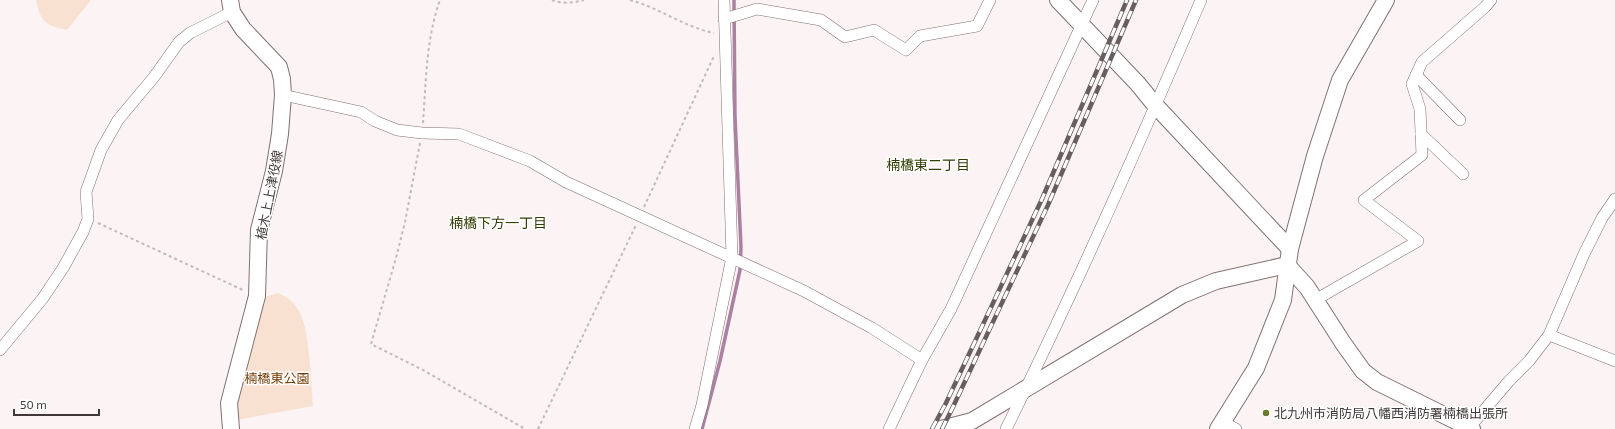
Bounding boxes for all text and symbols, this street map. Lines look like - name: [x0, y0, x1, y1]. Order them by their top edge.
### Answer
- street label: 植木上上津役線: [252, 149, 286, 241]
- district label: 楠橋東二丁目: [886, 156, 970, 173]
- district label: 楠橋下方一丁目: [449, 214, 547, 231]
- park label: 楠橋東公園: [244, 370, 310, 386]
- scale bar: [14, 391, 99, 417]
- text: 50 m: [20, 397, 47, 411]
- place label: 北九州市消防局八幡西消防署楠橋出張所: [1274, 405, 1508, 421]
- marker: 北九州市消防局八幡西消防署楠橋出張所: [1261, 408, 1271, 418]

